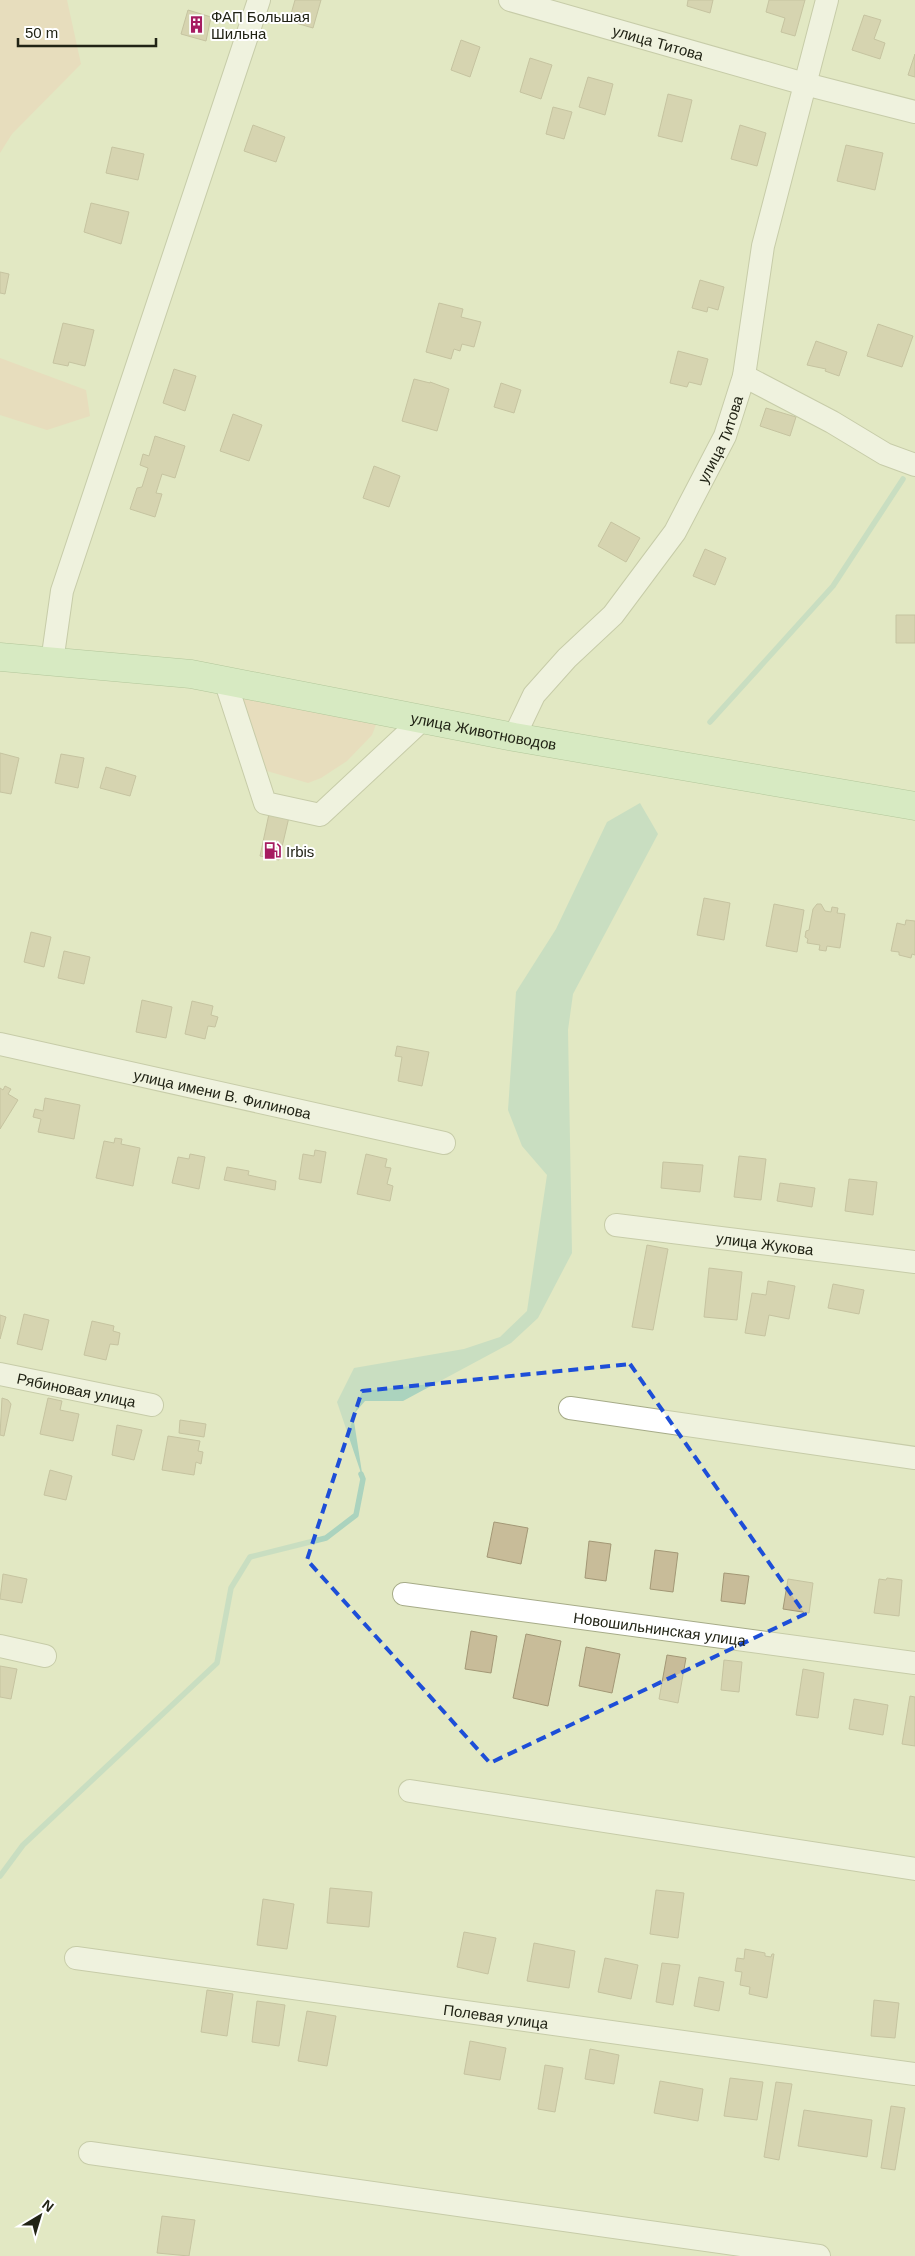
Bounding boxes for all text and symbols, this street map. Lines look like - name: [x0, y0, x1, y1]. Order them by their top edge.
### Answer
- place label: ФАП Большая Шильна: [211, 8, 310, 42]
- scale bar: [18, 15, 155, 47]
- building icon: ФАП Большая Шильна: [187, 15, 207, 35]
- street label: улица Титова: [611, 21, 706, 63]
- text: 50 m: [25, 24, 58, 41]
- street label: улица Титова: [694, 393, 746, 486]
- street label: улица Животноводов: [410, 709, 558, 753]
- fuel station icon: Irbis: [262, 841, 282, 861]
- place label: Irbis: [286, 843, 314, 860]
- street label: улица имени В. Филинова: [132, 1066, 314, 1122]
- street label: улица Жукова: [715, 1229, 815, 1258]
- street label: Рябиновая улица: [15, 1369, 138, 1410]
- street label: Новошильнинская улица: [572, 1608, 748, 1649]
- street label: Полевая улица: [443, 2000, 550, 2032]
- north arrow: [15, 2191, 65, 2241]
- text: N: [39, 2196, 57, 2215]

